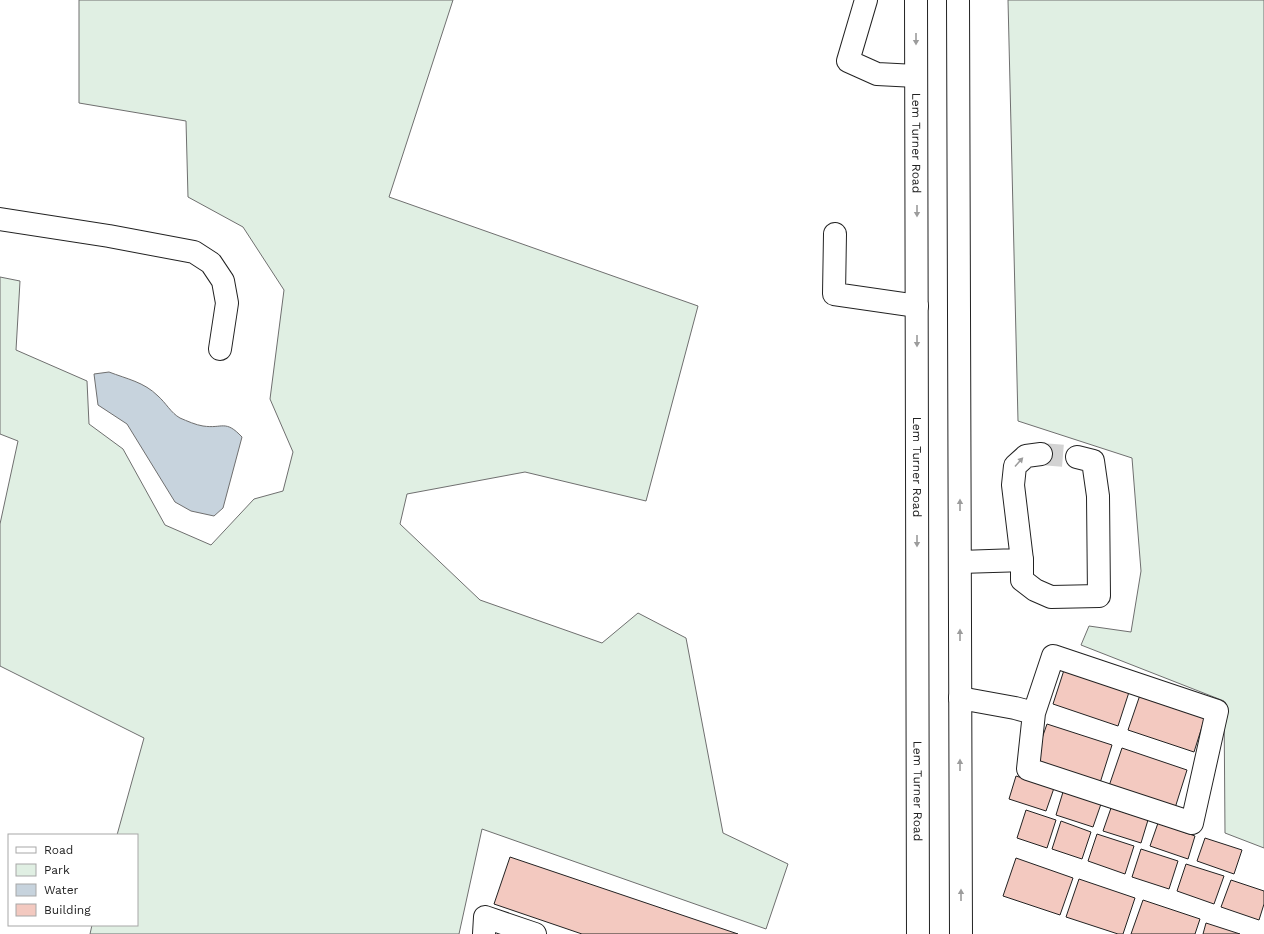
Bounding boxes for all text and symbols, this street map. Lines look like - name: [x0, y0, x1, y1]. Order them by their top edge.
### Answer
- one-way arrow: [913, 33, 919, 46]
- street label: Lem Turner Road: [909, 93, 923, 193]
- one-way arrow: [914, 205, 920, 218]
- one-way arrow: [914, 335, 920, 348]
- street label: Lem Turner Road: [910, 417, 924, 517]
- one-way arrow: [1015, 457, 1024, 468]
- one-way arrow: [957, 498, 963, 511]
- one-way arrow: [914, 535, 920, 548]
- one-way arrow: [957, 628, 963, 641]
- street label: Lem Turner Road: [911, 741, 925, 841]
- one-way arrow: [957, 758, 963, 771]
- legend: [8, 834, 138, 926]
- text: Road: [44, 843, 73, 857]
- text: Park: [44, 863, 70, 877]
- text: Water: [44, 883, 79, 897]
- one-way arrow: [958, 888, 964, 901]
- text: Building: [44, 903, 91, 917]

